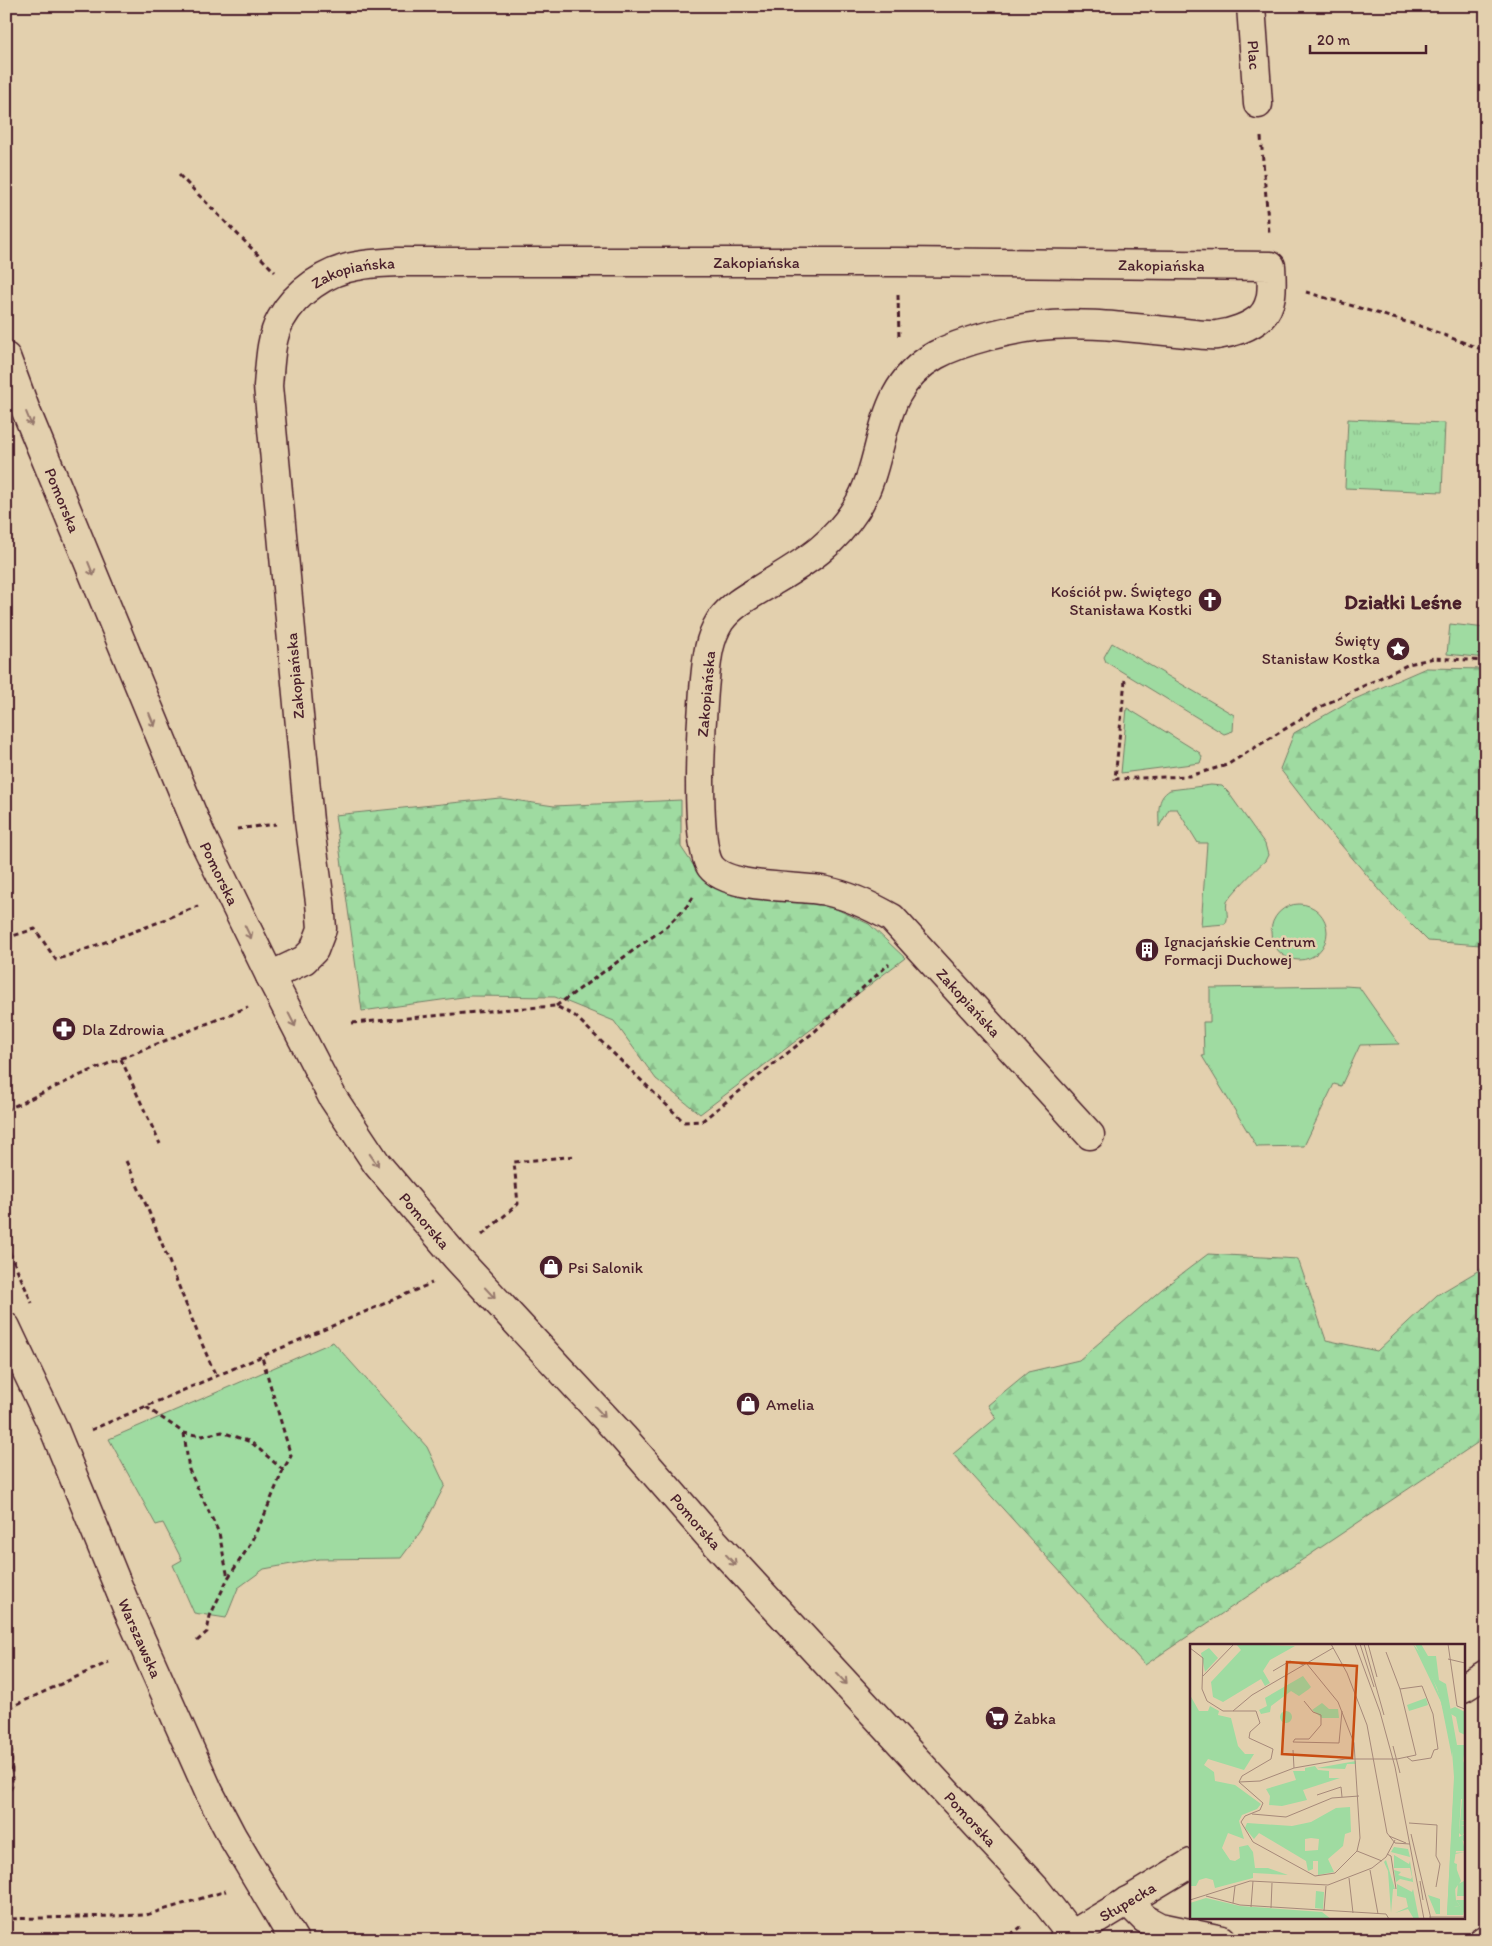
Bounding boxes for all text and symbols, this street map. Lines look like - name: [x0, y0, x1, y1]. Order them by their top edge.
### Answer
- scale bar: [1310, 22, 1426, 54]
- text: 20 m: [1317, 31, 1351, 49]
- street label: Plac: [1244, 40, 1265, 70]
- street label: Zakopiańska: [307, 253, 395, 293]
- street label: Zakopiańska: [713, 253, 800, 272]
- street label: Zakopiańska: [1118, 255, 1205, 275]
- one-way arrow: [25, 411, 35, 426]
- street label: Pomorska: [41, 465, 85, 536]
- one-way arrow: [86, 561, 96, 576]
- place label: Kościół pw. Świętego Stanisława Kostki: [1051, 582, 1192, 619]
- church icon: Kościół pw. Świętego Stanisława Kostki: [1197, 587, 1223, 613]
- district label: Działki Leśne: [1344, 589, 1462, 614]
- place label: Święty Stanisław Kostka: [1262, 631, 1380, 668]
- street label: Zakopiańska: [282, 632, 308, 720]
- place icon: Święty Stanisław Kostka: [1385, 636, 1411, 662]
- street label: Zakopiańska: [693, 650, 719, 738]
- one-way arrow: [148, 712, 158, 727]
- street label: Pomorska: [196, 839, 244, 909]
- one-way arrow: [243, 924, 253, 939]
- place label: Ignacjańskie Centrum Formacji Duchowej: [1164, 932, 1316, 969]
- building icon: Ignacjańskie Centrum Formacji Duchowej: [1134, 937, 1160, 963]
- street label: Zakopiańska: [933, 964, 1005, 1041]
- one-way arrow: [287, 1012, 297, 1027]
- pharmacy icon: Dla Zdrowia: [51, 1016, 77, 1042]
- place label: Dla Zdrowia: [82, 1020, 165, 1039]
- one-way arrow: [369, 1153, 379, 1167]
- street label: Pomorska: [396, 1188, 455, 1253]
- shop icon: Psi Salonik: [538, 1254, 564, 1280]
- place label: Psi Salonik: [568, 1258, 644, 1277]
- one-way arrow: [484, 1287, 496, 1300]
- shop icon: Amelia: [735, 1391, 761, 1417]
- place label: Amelia: [766, 1395, 815, 1414]
- one-way arrow: [594, 1406, 606, 1419]
- street label: Pomorska: [667, 1489, 726, 1554]
- one-way arrow: [725, 1553, 737, 1566]
- street label: Warszawska: [115, 1596, 167, 1681]
- inset map: [1190, 1644, 1464, 1918]
- one-way arrow: [836, 1672, 848, 1685]
- supermarket icon: Żabka: [984, 1705, 1010, 1731]
- place label: Żabka: [1014, 1709, 1056, 1728]
- street label: Pomorska: [941, 1787, 1002, 1851]
- street label: Słupecka: [1096, 1877, 1159, 1926]

